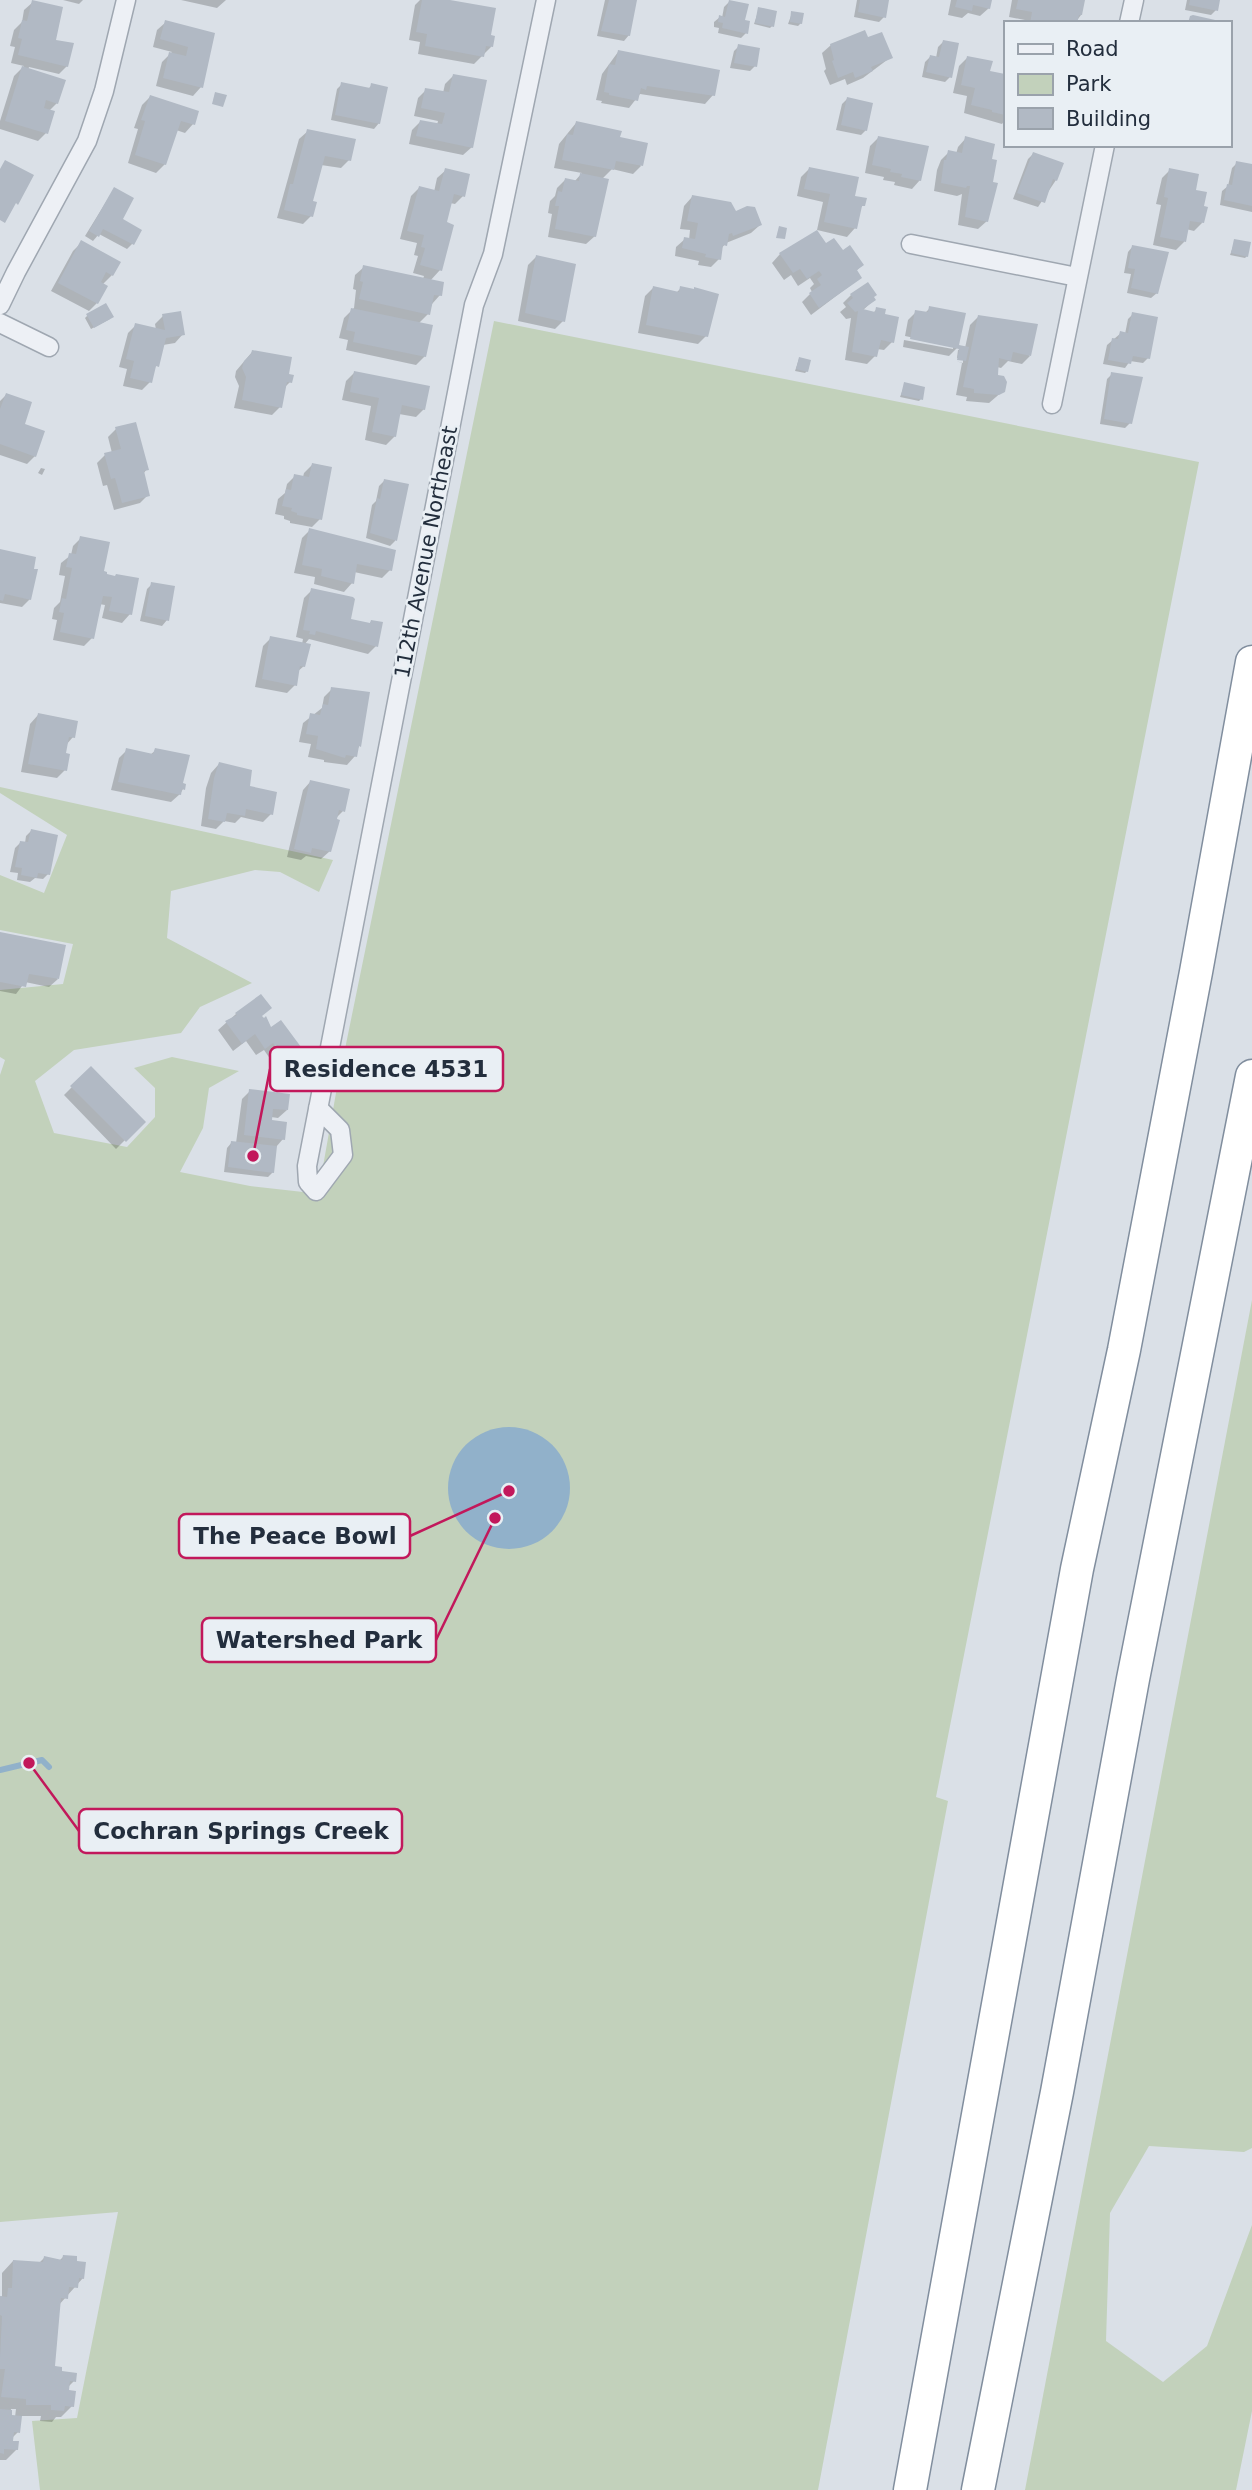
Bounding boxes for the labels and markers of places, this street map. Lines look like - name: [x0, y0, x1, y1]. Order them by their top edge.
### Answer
- callout: Residence 4531: [270, 1047, 503, 1091]
- callout: The Peace Bowl: [179, 1514, 410, 1558]
- callout: Watershed Park: [202, 1618, 436, 1662]
- callout: Cochran Springs Creek: [79, 1809, 402, 1853]

